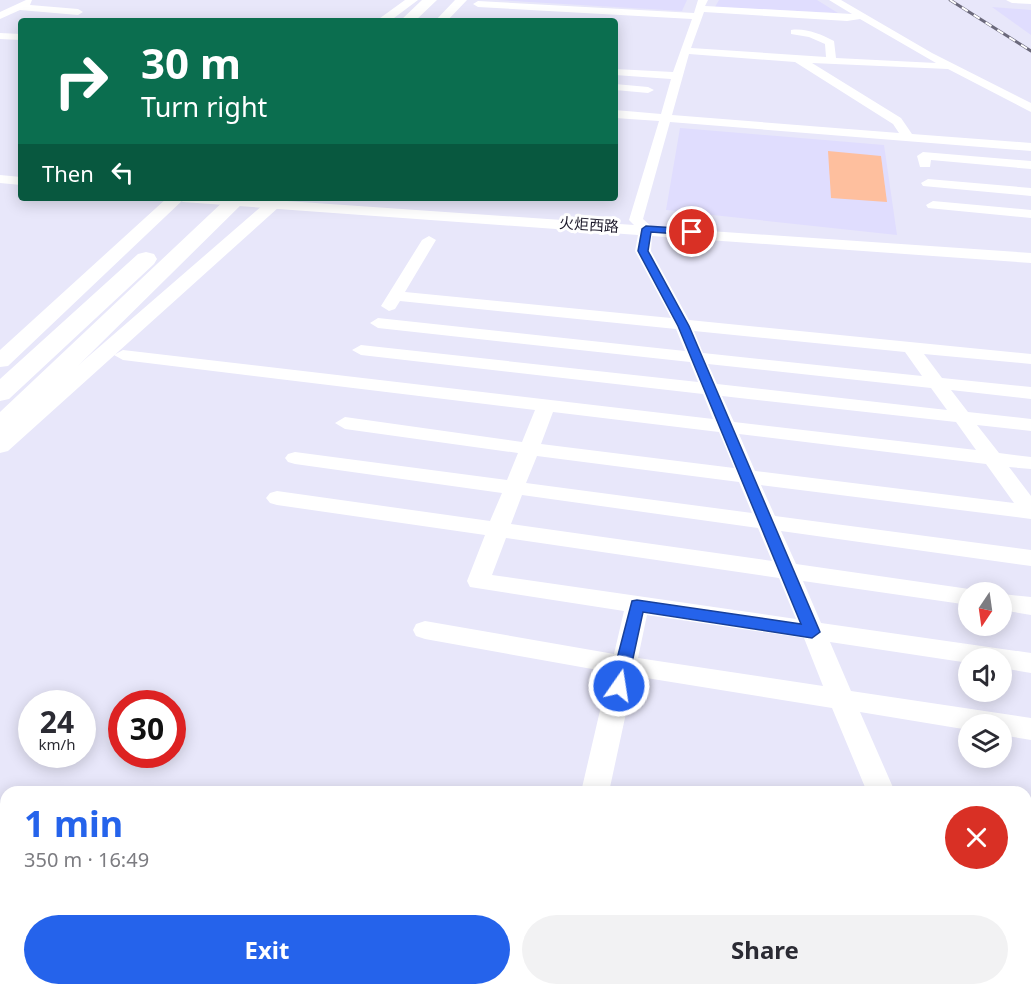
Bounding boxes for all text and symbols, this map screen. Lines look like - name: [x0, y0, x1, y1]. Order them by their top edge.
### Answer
- text: 30 m: [141, 34, 241, 91]
- icon: right: [42, 42, 120, 120]
- text: Turn right: [141, 88, 267, 125]
- icon: left: [106, 156, 139, 189]
- text: Then: [42, 158, 94, 188]
- pin: [666, 206, 717, 257]
- street label: 火炬西路: [558, 212, 620, 236]
- icon: arrive: [675, 215, 708, 248]
- north arrow: [958, 582, 1012, 636]
- map controls: [958, 582, 1012, 768]
- button: sound: [958, 648, 1012, 702]
- position arrow: [587, 654, 651, 718]
- speed limit sign: 30: [108, 690, 186, 768]
- text: 24: [40, 701, 74, 742]
- button: layers: [958, 714, 1012, 768]
- text: km/h: [39, 734, 75, 754]
- text: 1 min: [24, 799, 123, 848]
- button: close: [945, 806, 1008, 869]
- text: 350 m · 16:49: [24, 846, 149, 873]
- button: Exit: [24, 915, 510, 984]
- button: Share: [522, 915, 1008, 984]

